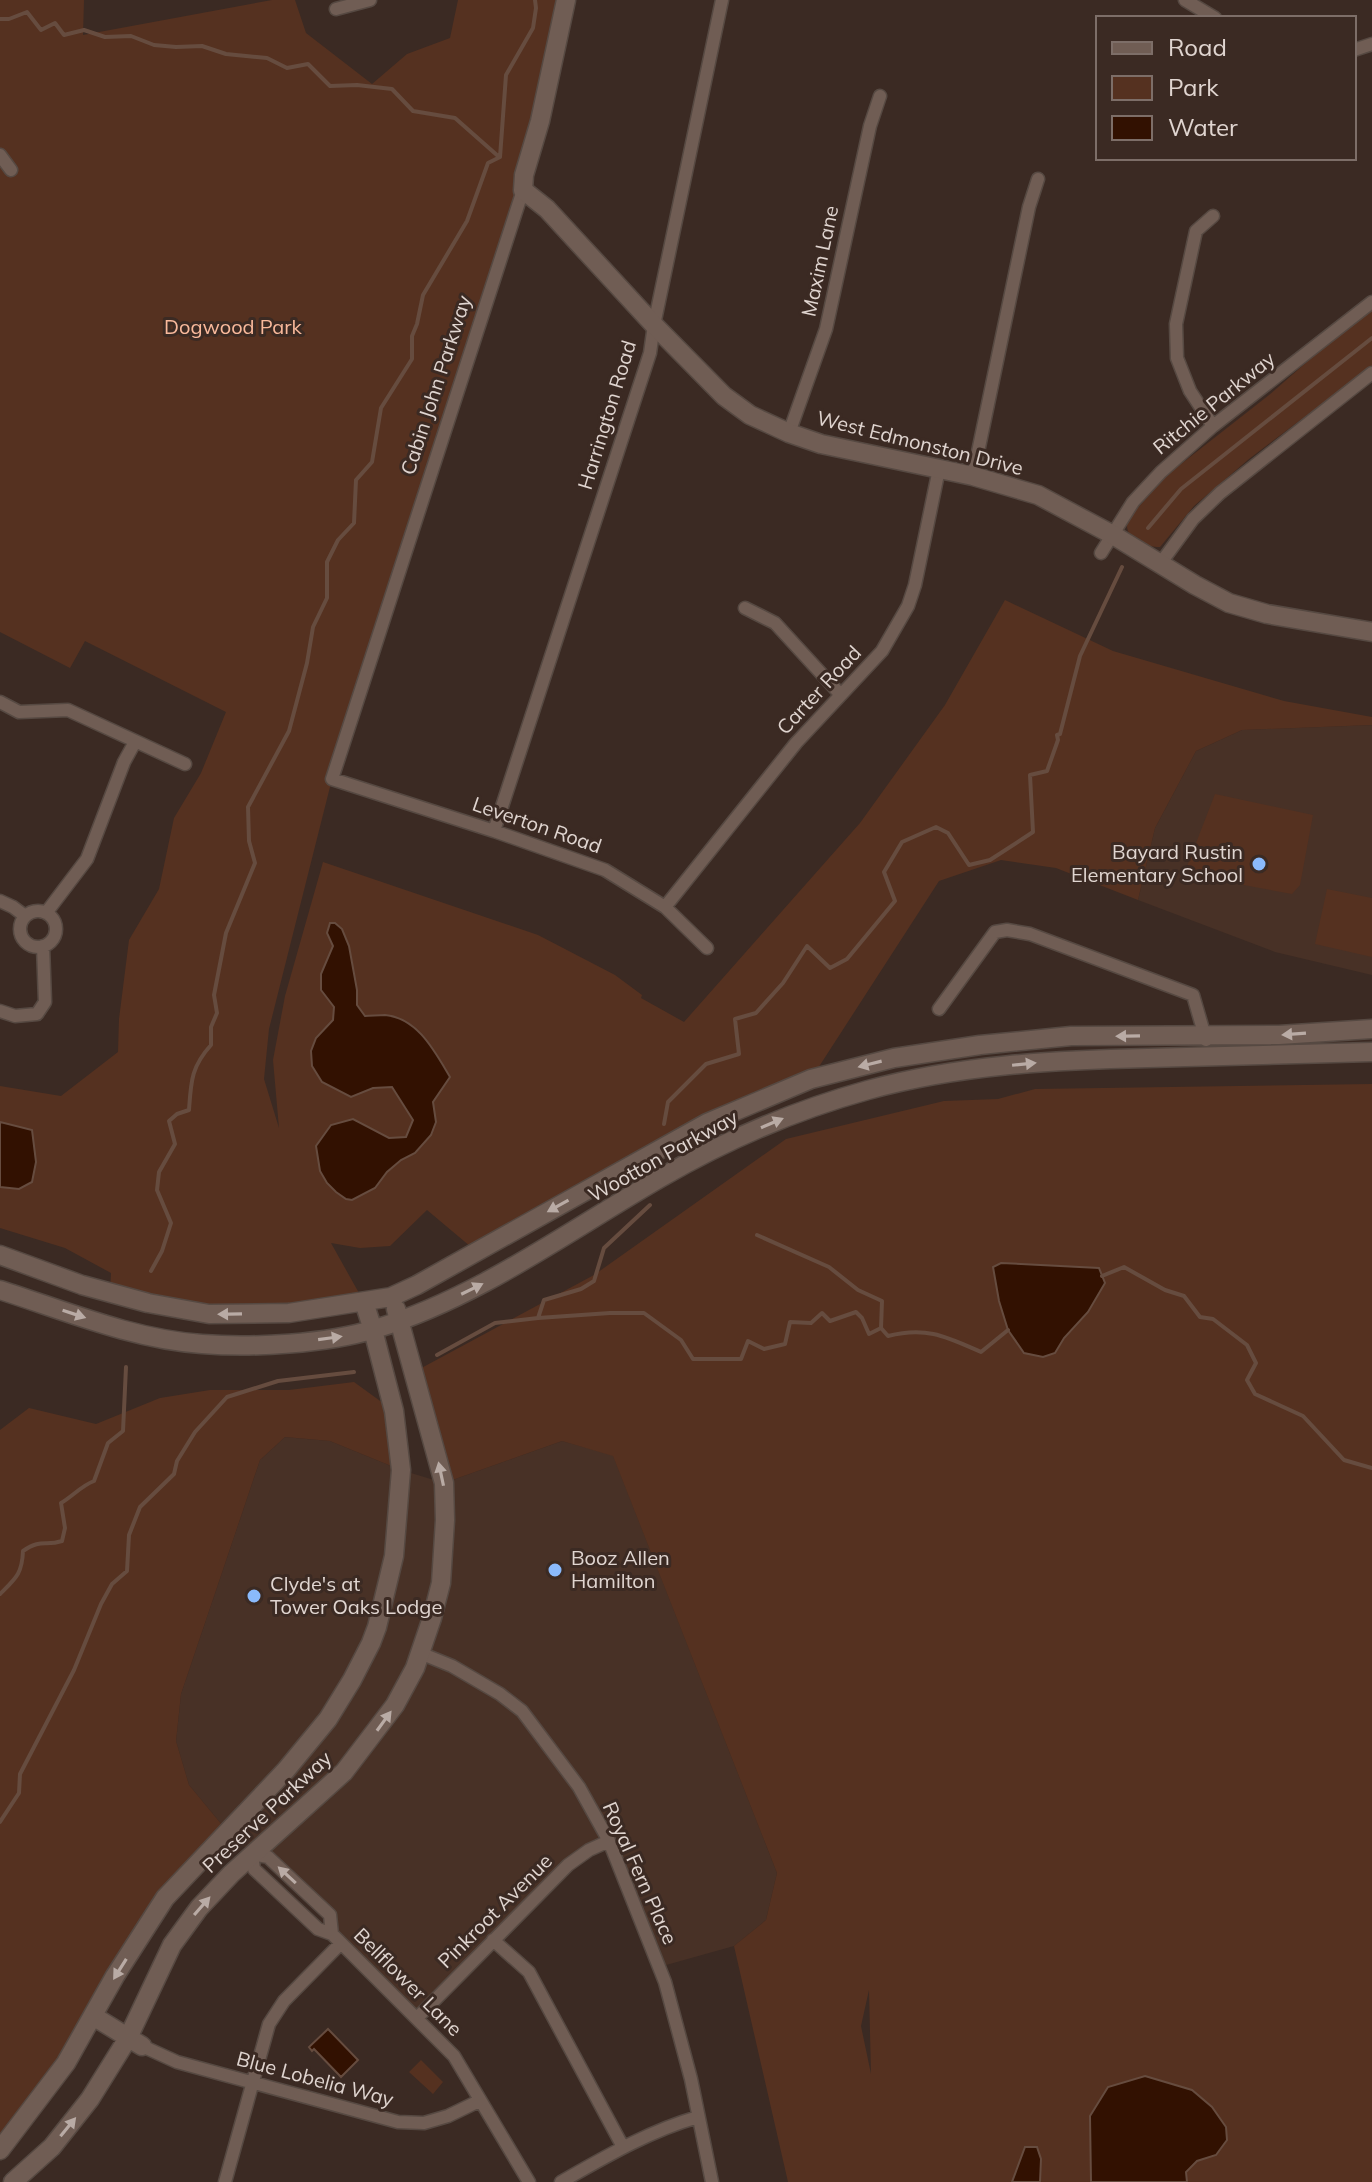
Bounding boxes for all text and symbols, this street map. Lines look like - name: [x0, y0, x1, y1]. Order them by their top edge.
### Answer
- legend: [1096, 16, 1356, 160]
- text: Road: [1168, 32, 1227, 62]
- text: Park: [1168, 72, 1219, 102]
- text: Water: [1168, 112, 1238, 142]
- street label: Maxim Lane: [796, 203, 843, 319]
- street label: Cabin John Parkway: [395, 292, 476, 478]
- park label: Dogwood Park: [164, 314, 303, 339]
- street label: Harrington Road: [572, 337, 641, 492]
- street label: Ritchie Parkway: [1148, 346, 1280, 459]
- street label: West Edmonston Drive: [814, 405, 1026, 480]
- street label: Carter Road: [771, 640, 866, 739]
- street label: Leverton Road: [469, 791, 605, 858]
- place label: Bayard Rustin Elementary School: [1071, 839, 1243, 887]
- marker: Bayard Rustin Elementary School: [1250, 855, 1268, 873]
- one-way arrow: [1281, 1028, 1306, 1041]
- one-way arrow: [1115, 1029, 1140, 1042]
- one-way arrow: [1012, 1057, 1037, 1070]
- one-way arrow: [857, 1059, 882, 1071]
- street label: Wootton Parkway: [584, 1104, 742, 1207]
- one-way arrow: [760, 1116, 784, 1129]
- one-way arrow: [547, 1199, 569, 1213]
- one-way arrow: [460, 1282, 483, 1296]
- one-way arrow: [217, 1308, 242, 1320]
- one-way arrow: [63, 1309, 87, 1321]
- one-way arrow: [318, 1331, 343, 1344]
- one-way arrow: [434, 1462, 447, 1487]
- place label: Booz Allen Hamilton: [571, 1545, 670, 1593]
- marker: Booz Allen Hamilton: [546, 1561, 564, 1579]
- place label: Clyde's at Tower Oaks Lodge: [270, 1571, 442, 1619]
- marker: Clyde's at Tower Oaks Lodge: [245, 1587, 263, 1605]
- one-way arrow: [375, 1711, 391, 1731]
- street label: Preserve Parkway: [197, 1745, 337, 1878]
- street label: Royal Fern Place: [598, 1798, 683, 1948]
- street label: Pinkroot Avenue: [432, 1848, 557, 1973]
- one-way arrow: [278, 1866, 297, 1884]
- one-way arrow: [193, 1896, 210, 1916]
- street label: Bellflower Lane: [349, 1922, 468, 2041]
- one-way arrow: [113, 1958, 127, 1980]
- street label: Blue Lobelia Way: [234, 2046, 397, 2112]
- one-way arrow: [59, 2117, 76, 2137]

